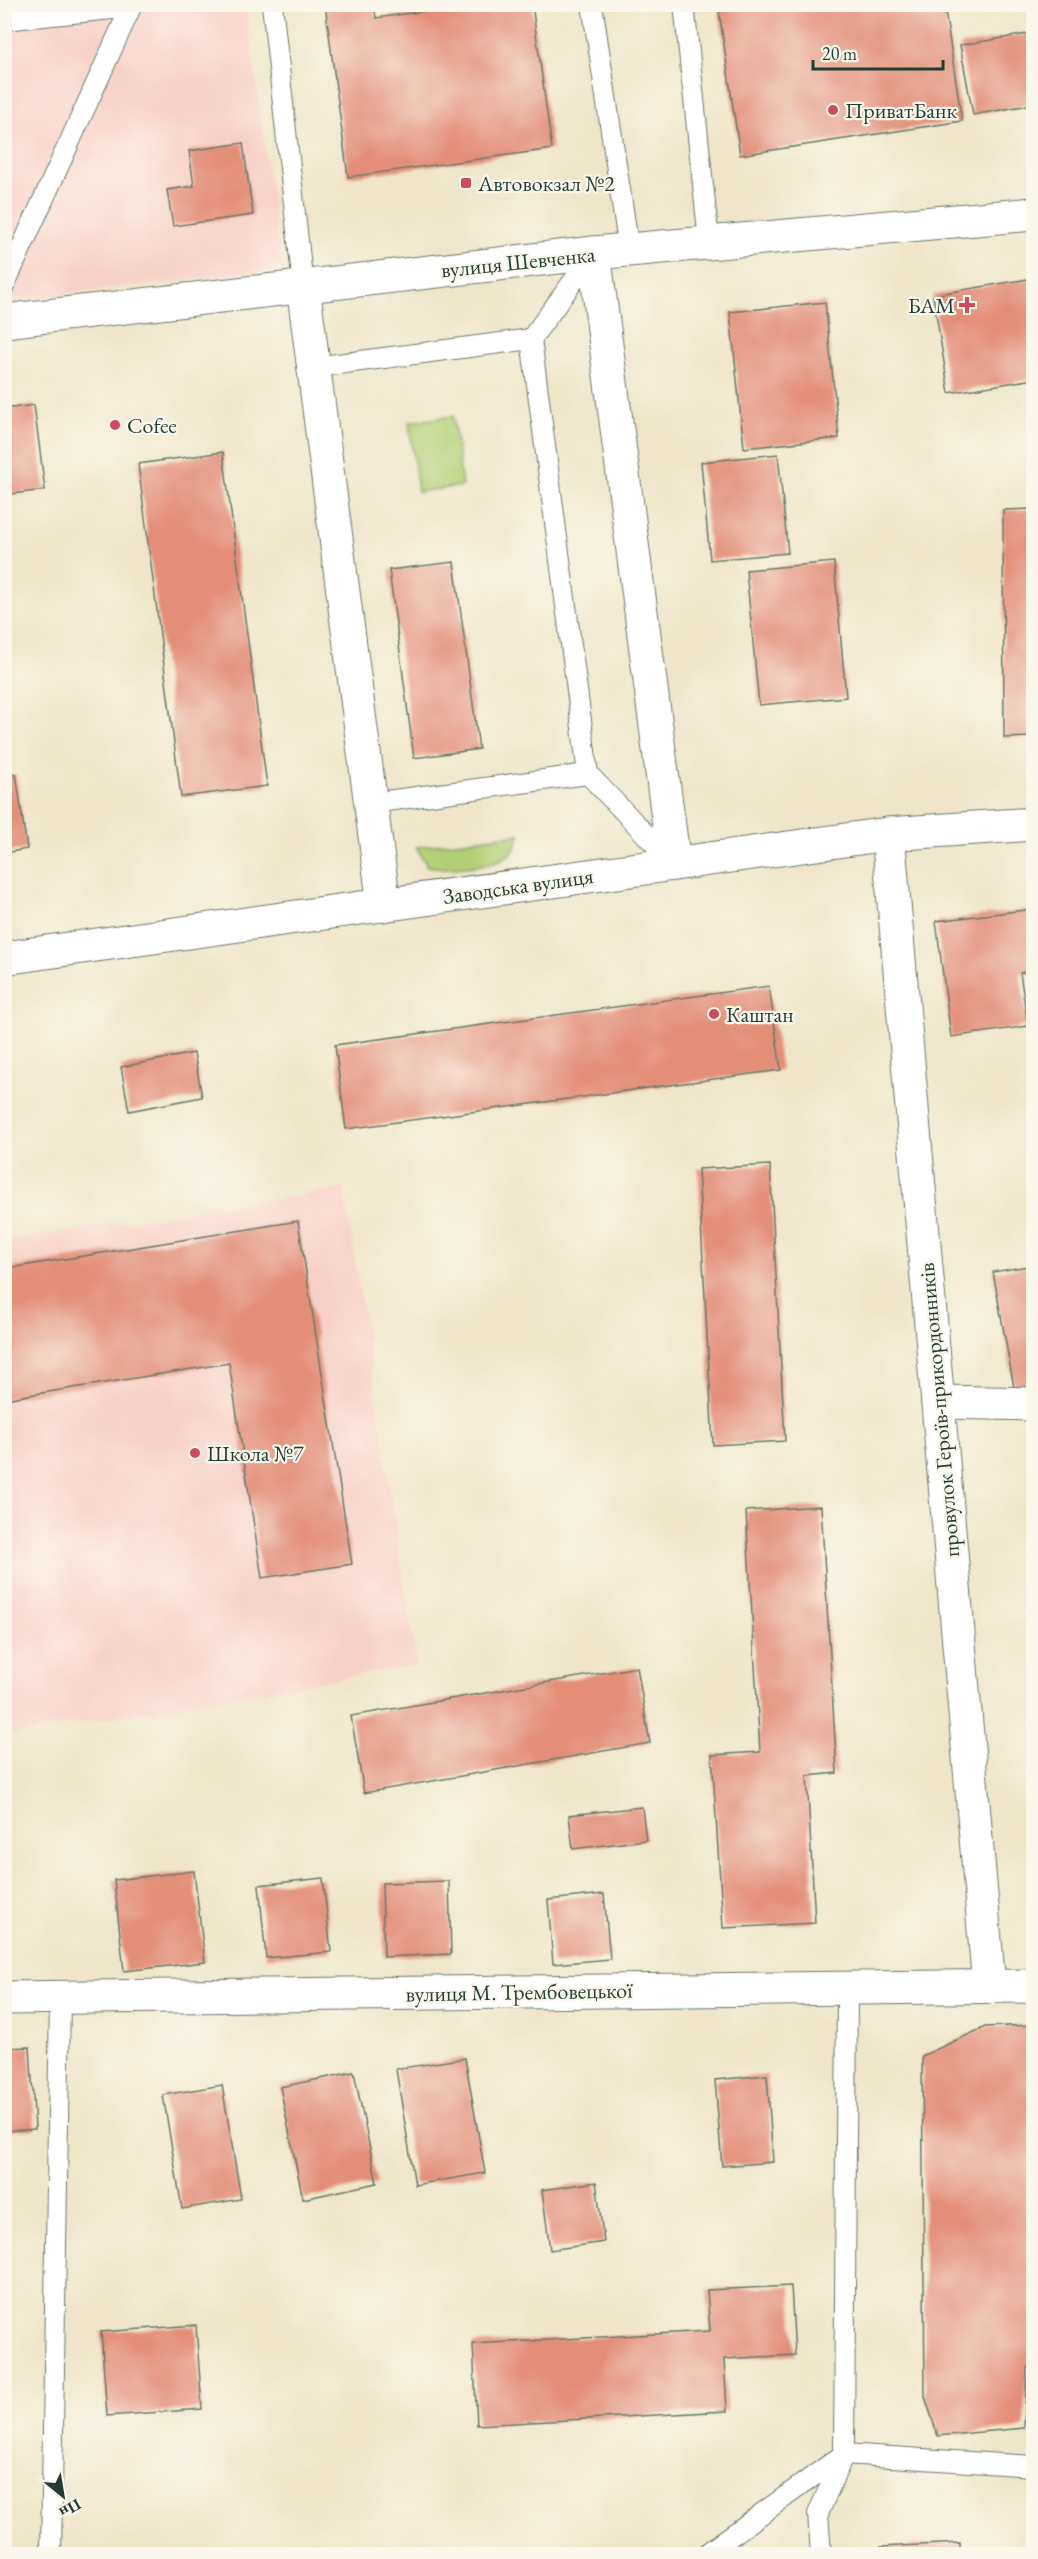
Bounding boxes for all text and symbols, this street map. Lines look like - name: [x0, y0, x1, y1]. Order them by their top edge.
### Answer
- scale bar: [813, 33, 944, 71]
- text: 20 m: [822, 42, 857, 65]
- place label: ПриватБанк: [845, 96, 958, 125]
- marker: ПриватБанк: [826, 103, 840, 117]
- place label: Автовокзал №2: [477, 169, 615, 198]
- marker: Автовокзал №2: [459, 176, 473, 190]
- street label: вулиця Шевченка: [439, 239, 597, 285]
- place label: БАМ: [908, 291, 955, 320]
- marker: БАМ: [960, 298, 974, 312]
- place label: Cofee: [127, 411, 177, 440]
- marker: Cofee: [108, 418, 122, 432]
- street label: Заводська вулиця: [441, 861, 595, 911]
- place label: Каштан: [726, 1000, 794, 1029]
- marker: Каштан: [707, 1007, 721, 1021]
- street label: провулок Героїв-прикордонників: [912, 1262, 966, 1558]
- place label: Школа №7: [207, 1439, 304, 1468]
- marker: Школа №7: [188, 1446, 202, 1460]
- street label: вулиця М. Трембовецької: [405, 1976, 633, 2008]
- north arrow: [33, 2466, 93, 2526]
- text: Пн: [56, 2494, 85, 2523]

